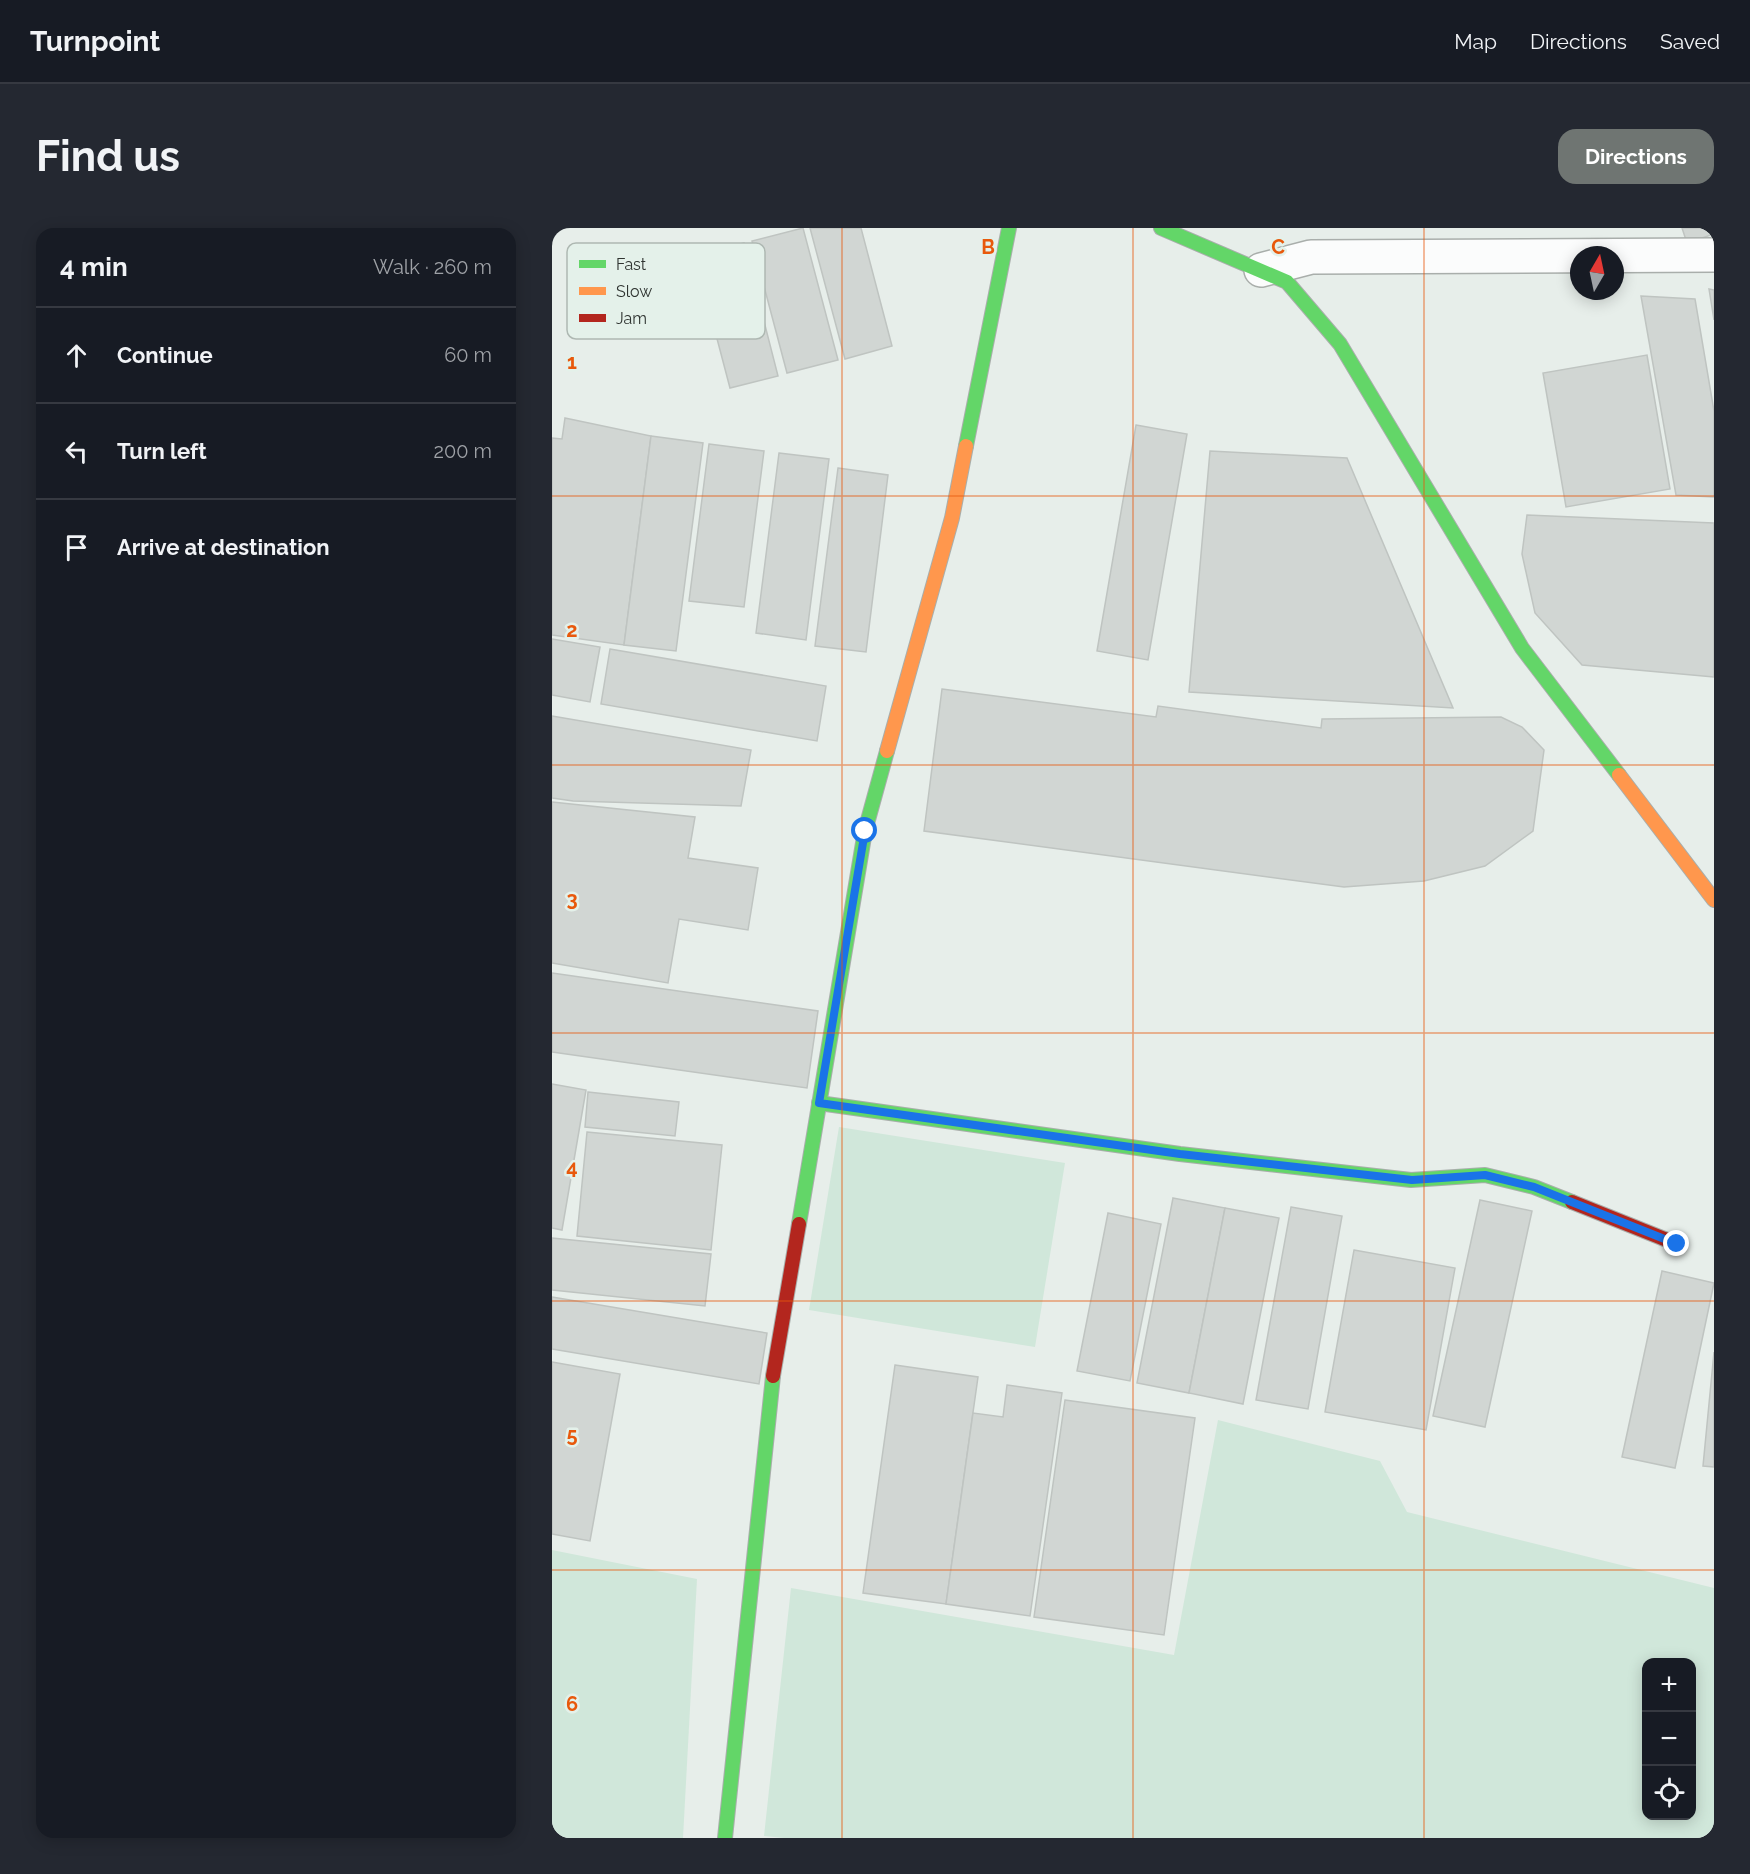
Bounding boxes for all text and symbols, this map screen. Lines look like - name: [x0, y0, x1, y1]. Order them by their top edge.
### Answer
- text: Turnpoint: [30, 25, 160, 58]
- text: Map: [1454, 29, 1497, 54]
- text: Directions: [1530, 29, 1627, 54]
- text: Saved: [1660, 29, 1720, 54]
- button: Directions: [1558, 129, 1714, 184]
- text: Find us: [36, 132, 180, 181]
- text: B: [981, 235, 995, 259]
- text: C: [1271, 235, 1285, 259]
- legend: [567, 243, 765, 339]
- north arrow: [1570, 246, 1624, 300]
- text: 4 min: [60, 252, 128, 282]
- text: Walk · 260 m: [373, 255, 492, 279]
- text: Fast: [616, 255, 647, 274]
- text: Slow: [616, 282, 652, 301]
- text: Jam: [616, 309, 647, 328]
- icon: ahead: [60, 339, 93, 372]
- text: Continue: [117, 342, 213, 368]
- text: 60 m: [444, 343, 492, 367]
- text: 1: [567, 350, 577, 374]
- icon: left: [60, 435, 93, 468]
- text: Turn left: [117, 438, 207, 464]
- text: 200 m: [434, 439, 492, 463]
- icon: arrive: [60, 531, 93, 564]
- text: Arrive at destination: [117, 534, 330, 560]
- text: 2: [566, 618, 578, 642]
- route start: [851, 817, 877, 843]
- text: 3: [566, 887, 578, 911]
- text: 4: [566, 1155, 578, 1179]
- route end: [1663, 1230, 1689, 1256]
- text: 5: [566, 1423, 578, 1447]
- map controls: [1642, 1658, 1696, 1820]
- button: +: [1642, 1658, 1696, 1712]
- text: 6: [566, 1692, 578, 1716]
- button: −: [1642, 1712, 1696, 1766]
- button: locate: [1642, 1766, 1696, 1820]

